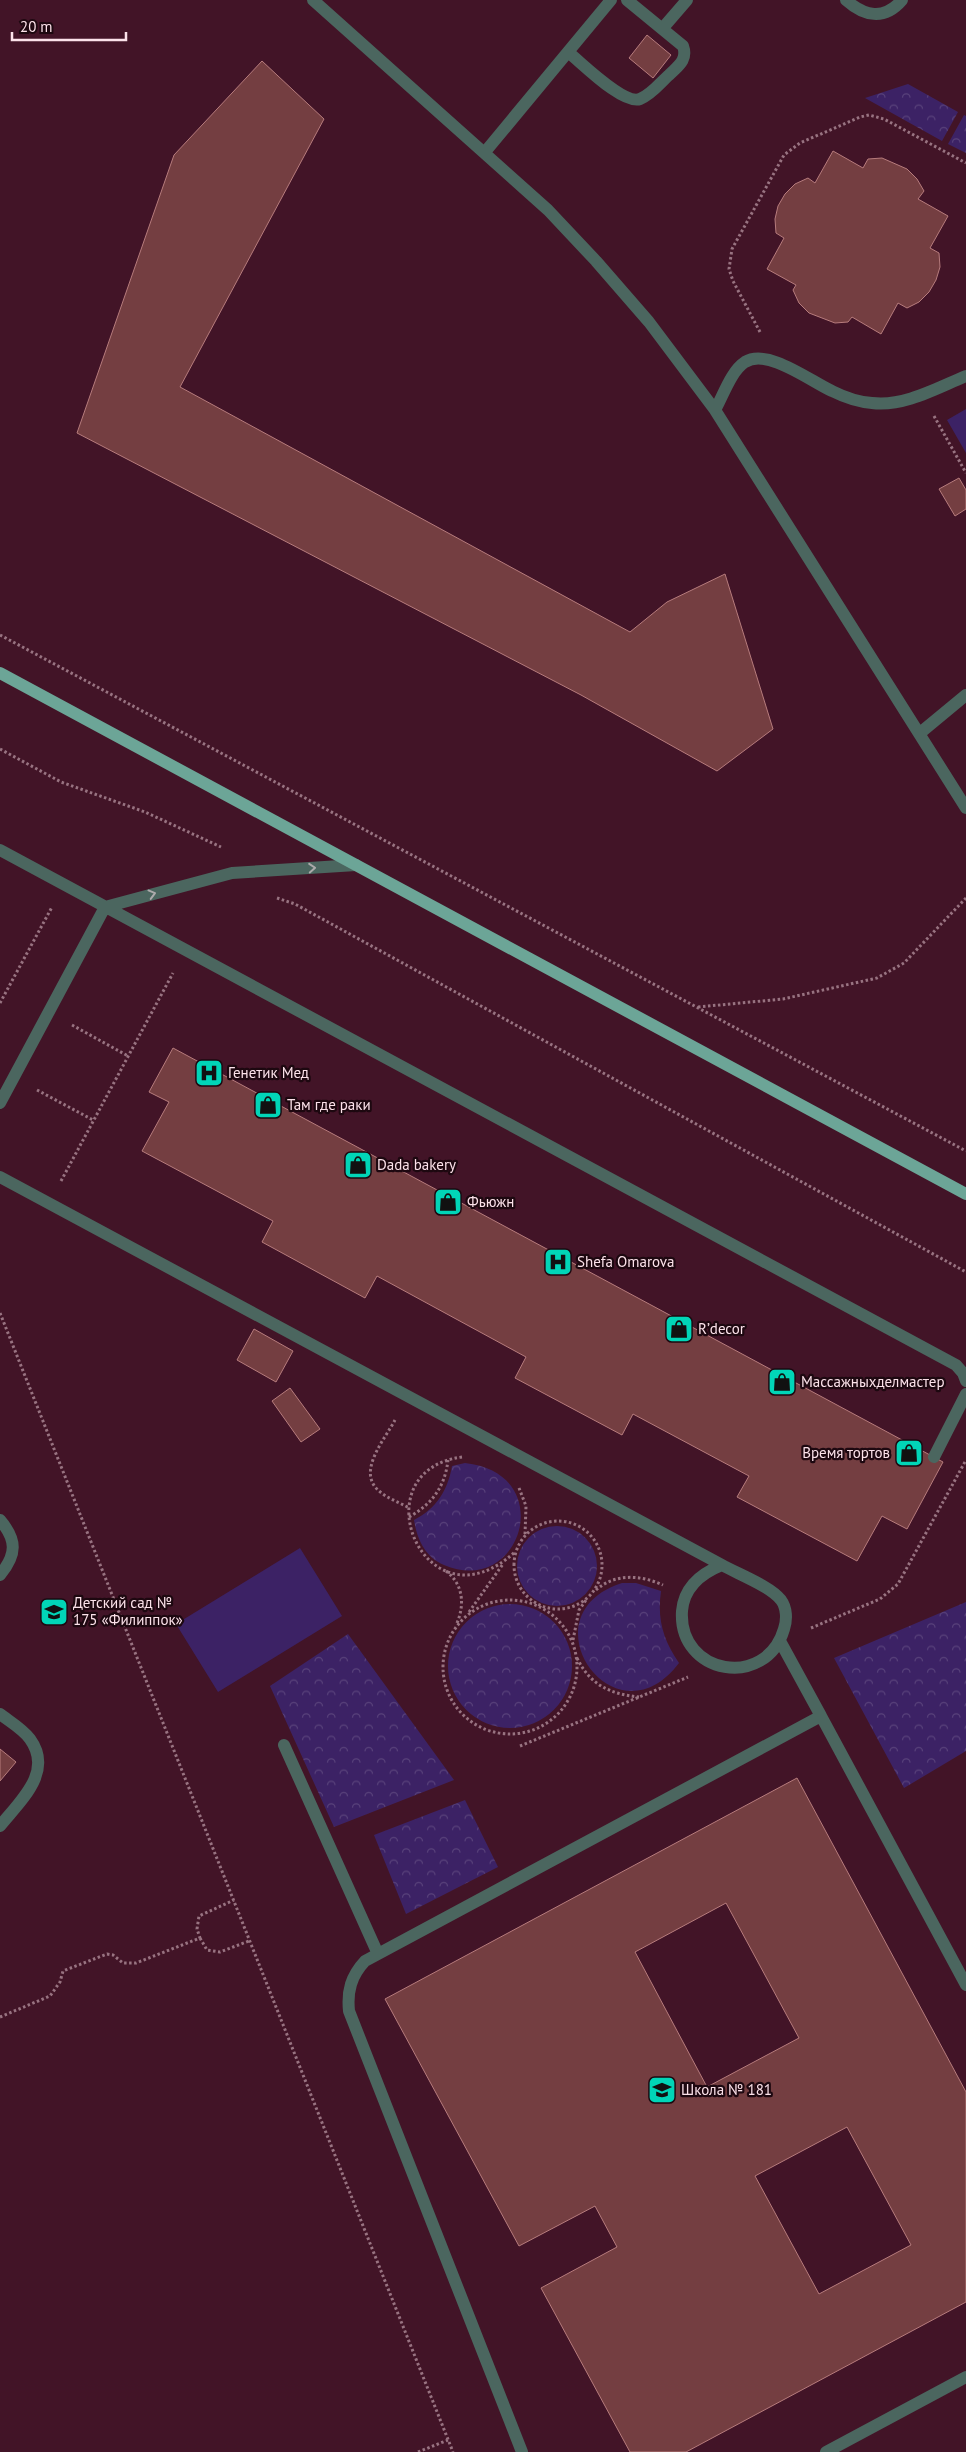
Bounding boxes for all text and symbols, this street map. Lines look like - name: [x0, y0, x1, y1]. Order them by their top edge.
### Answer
- scale bar: [12, 10, 126, 42]
- text: 20 m: [20, 17, 53, 36]
- one-way arrow: [308, 862, 316, 873]
- one-way arrow: [148, 890, 156, 900]
- hospital icon: Генетик Мед: [194, 1058, 224, 1088]
- place label: Генетик Мед: [228, 1063, 309, 1082]
- shop icon: Там где раки: [253, 1090, 283, 1120]
- place label: Там где раки: [287, 1095, 371, 1114]
- shop icon: Dada bakery: [343, 1150, 373, 1180]
- place label: Dada bakery: [377, 1155, 456, 1174]
- shop icon: Фьюжн: [433, 1187, 463, 1217]
- place label: Фьюжн: [467, 1192, 514, 1211]
- hospital icon: Shefa Omarova: [543, 1247, 573, 1277]
- place label: Shefa Omarova: [577, 1252, 675, 1271]
- shop icon: R’decor: [664, 1314, 694, 1344]
- place label: R’decor: [698, 1319, 745, 1338]
- shop icon: Массажныхделмастер: [767, 1367, 797, 1397]
- place label: Массажныхделмастер: [801, 1372, 945, 1391]
- shop icon: Время тортов: [894, 1438, 924, 1468]
- place label: Время тортов: [802, 1443, 890, 1462]
- place label: Детский сад № 175 «Филиппок»: [73, 1593, 183, 1629]
- school or university icon: Детский сад № 175 «Филиппок»: [39, 1597, 69, 1627]
- school or university icon: Школа № 181: [647, 2075, 677, 2105]
- place label: Школа № 181: [681, 2080, 772, 2099]

